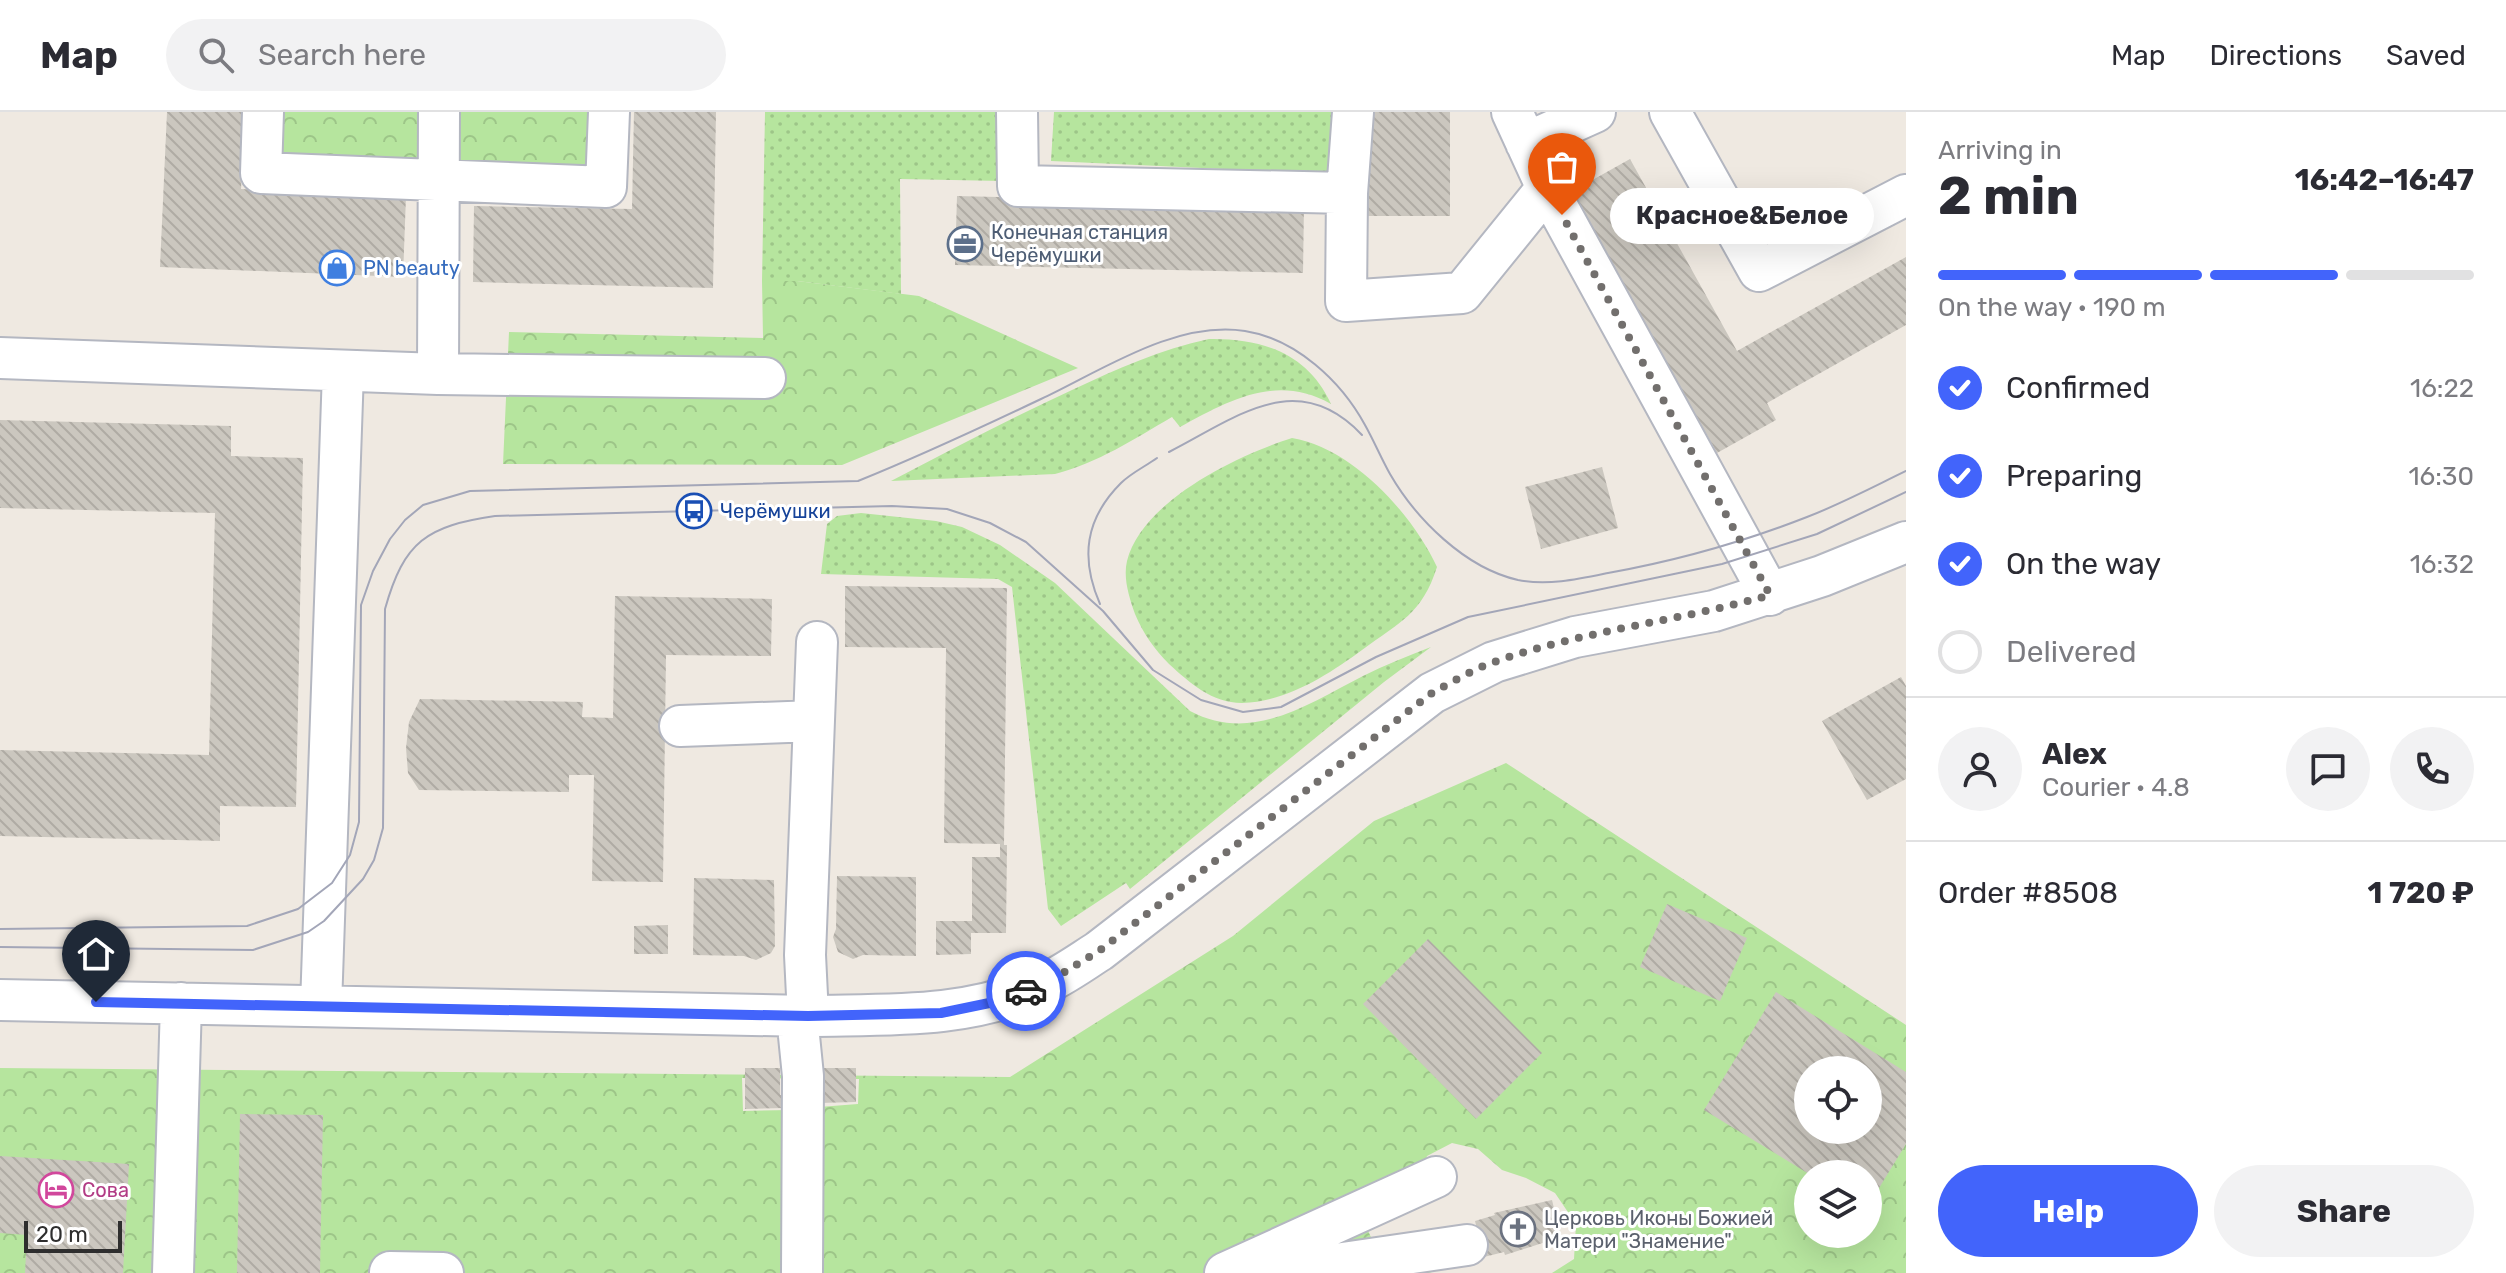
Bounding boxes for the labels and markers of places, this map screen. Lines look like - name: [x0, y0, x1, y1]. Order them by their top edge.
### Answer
- pin: [1528, 133, 1596, 215]
- callout: Красное&Белое: [1610, 187, 1874, 243]
- place label: Конечная станция Черёмушки: [991, 220, 1168, 267]
- office icon: Конечная станция Черёмушки: [946, 225, 984, 263]
- shop icon: PN beauty: [318, 249, 356, 287]
- place label: PN beauty: [363, 256, 460, 280]
- bus stop icon: Черёмушки: [675, 492, 713, 530]
- place label: Черёмушки: [720, 499, 831, 523]
- pin: [62, 920, 130, 1002]
- hotel icon: Сова: [37, 1171, 75, 1209]
- place label: Сова: [82, 1178, 129, 1202]
- place label: Церковь Иконы Божией Матери "Знамение": [1544, 1206, 1773, 1253]
- church icon: Церковь Иконы Божией Матери "Знамение": [1499, 1210, 1537, 1248]

